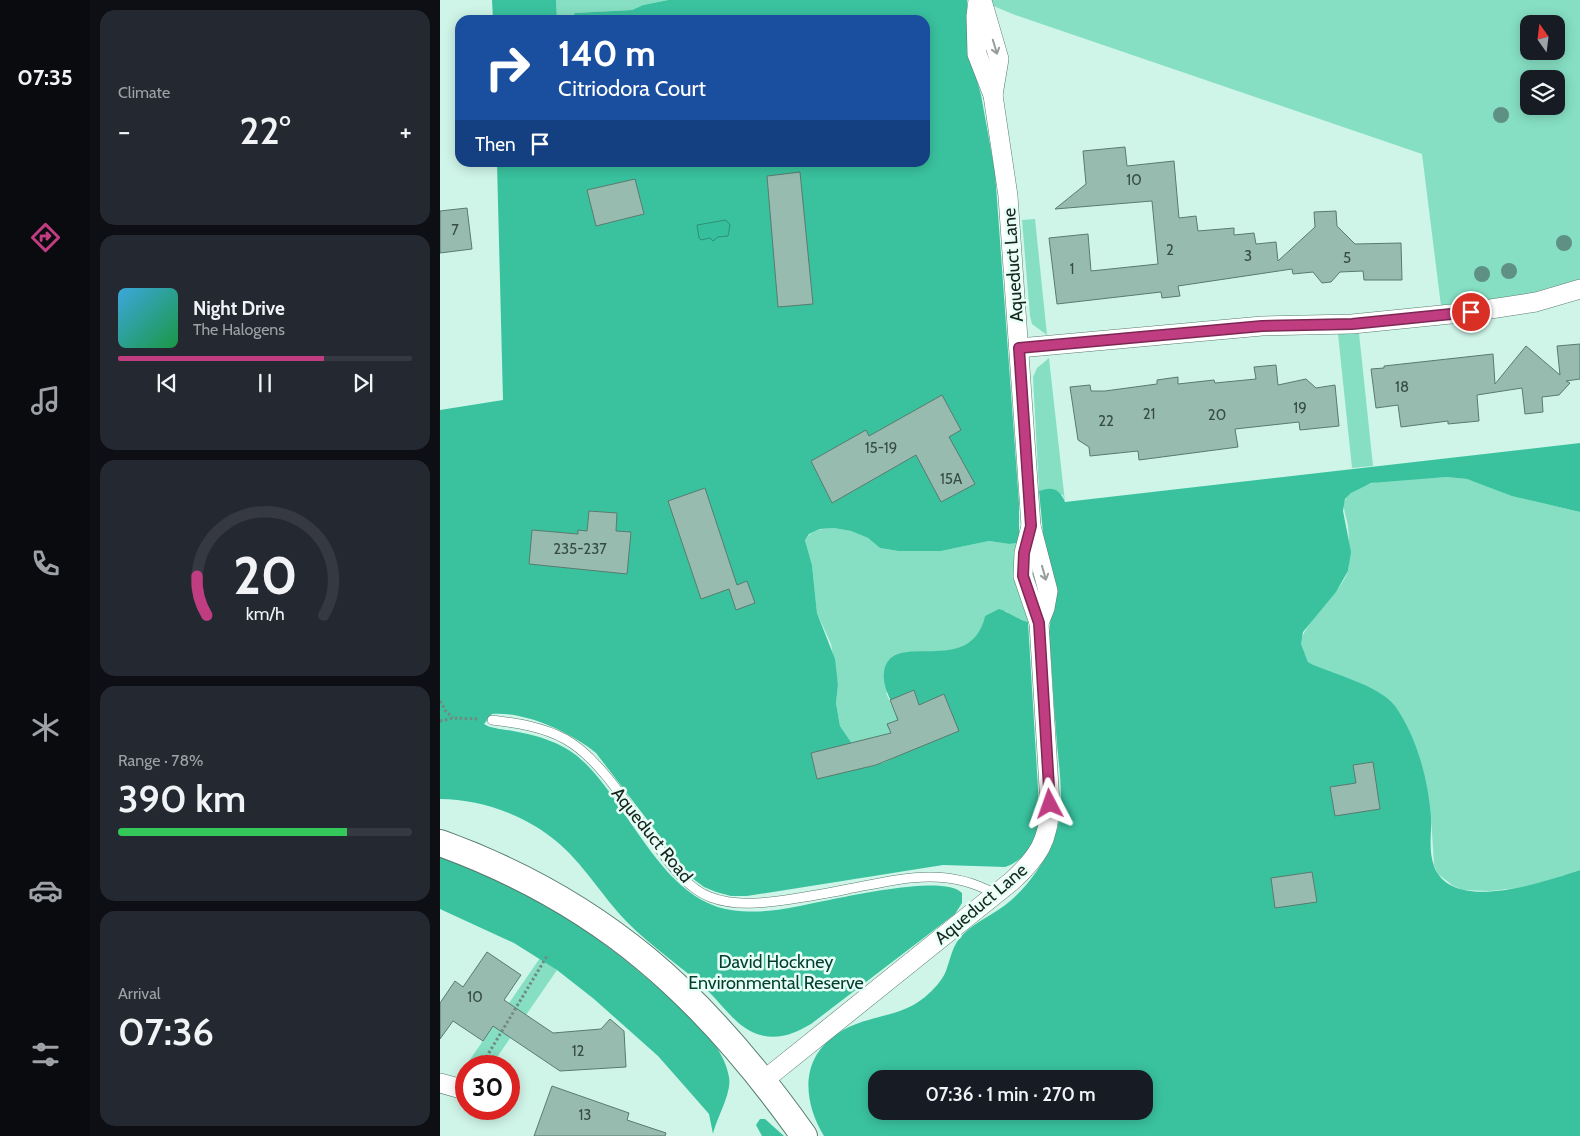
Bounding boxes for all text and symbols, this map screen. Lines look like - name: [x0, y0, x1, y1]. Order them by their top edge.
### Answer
- north arrow: [1520, 15, 1565, 60]
- map controls: [1520, 15, 1565, 115]
- text: 140 m: [558, 32, 656, 75]
- icon: right: [475, 35, 540, 100]
- one-way arrow: [991, 38, 1001, 54]
- text: 07:35: [17, 64, 73, 91]
- button: layers: [1520, 70, 1565, 115]
- text: Citriodora Court: [558, 75, 706, 102]
- text: Climate: [118, 83, 170, 102]
- text: 22°: [239, 107, 291, 154]
- text: −: [118, 114, 130, 148]
- text: +: [400, 114, 412, 148]
- icon: arrive: [526, 130, 554, 158]
- text: Then: [475, 133, 516, 156]
- house number: 10: [1126, 171, 1142, 189]
- street label: Aqueduct Lane: [998, 207, 1028, 323]
- icon: directions: [28, 220, 63, 255]
- house number: 7: [451, 221, 459, 239]
- house number: 2: [1166, 241, 1174, 259]
- house number: 3: [1244, 247, 1252, 265]
- house number: 5: [1343, 249, 1351, 267]
- house number: 1: [1070, 260, 1074, 278]
- pin: [1450, 291, 1492, 333]
- text: Night Drive: [193, 297, 285, 320]
- icon: arrive: [1457, 298, 1485, 326]
- text: The Halogens: [193, 320, 285, 339]
- icon: previous: [153, 369, 181, 397]
- icon: pause: [251, 369, 279, 397]
- icon: next: [349, 369, 377, 397]
- house number: 18: [1395, 378, 1409, 396]
- icon: music: [28, 383, 63, 418]
- house number: 19: [1293, 399, 1307, 417]
- house number: 21: [1143, 405, 1155, 423]
- house number: 20: [1208, 406, 1226, 424]
- house number: 22: [1098, 412, 1114, 430]
- house number: 15-19: [865, 439, 897, 457]
- house number: 15A: [940, 470, 963, 488]
- house number: 235-237: [553, 540, 607, 558]
- text: 20: [233, 544, 297, 607]
- icon: phone: [28, 546, 63, 581]
- one-way arrow: [1039, 564, 1049, 580]
- text: km/h: [245, 603, 285, 624]
- icon: climate: [28, 710, 63, 745]
- text: Range · 78%: [118, 751, 204, 770]
- text: 390 km: [118, 775, 246, 822]
- position arrow: [1023, 777, 1075, 829]
- street label: Aqueduct Road: [607, 783, 697, 887]
- street label: Aqueduct Lane: [930, 859, 1032, 949]
- icon: car: [28, 873, 63, 908]
- park label: David Hockney Environmental Reserve: [688, 951, 864, 994]
- text: Arrival: [118, 984, 161, 1003]
- house number: 10: [467, 988, 483, 1006]
- text: 07:36: [118, 1008, 214, 1055]
- icon: filters: [28, 1037, 63, 1072]
- house number: 12: [572, 1042, 585, 1060]
- speed limit sign: 30: [455, 1055, 520, 1120]
- text: 07:36 · 1 min · 270 m: [925, 1083, 1096, 1106]
- house number: 13: [578, 1106, 592, 1124]

